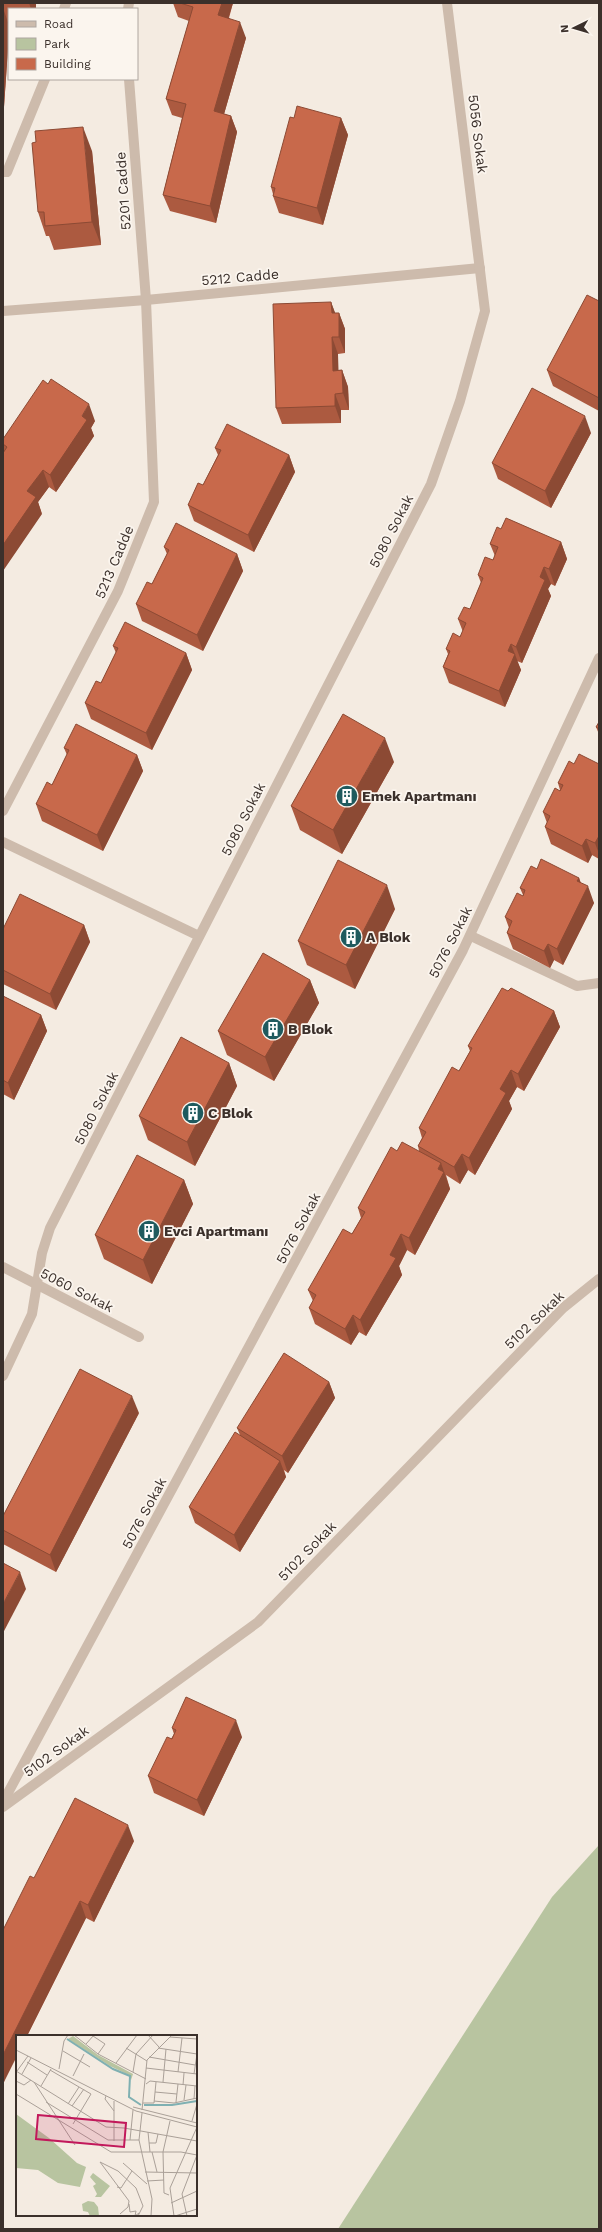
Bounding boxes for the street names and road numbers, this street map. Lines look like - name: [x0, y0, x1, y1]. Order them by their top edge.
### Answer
- street label: 5056 Sokak: [465, 94, 491, 174]
- street label: 5201 Cadde: [112, 151, 134, 231]
- street label: 5212 Cadde: [201, 266, 279, 288]
- street label: 5080 Sokak: [366, 492, 416, 570]
- street label: 5213 Cadde: [91, 523, 137, 601]
- street label: 5080 Sokak: [218, 780, 268, 858]
- street label: 5076 Sokak: [425, 903, 475, 981]
- street label: 5080 Sokak: [71, 1069, 121, 1147]
- street label: 5076 Sokak: [273, 1190, 324, 1266]
- street label: 5060 Sokak: [38, 1265, 116, 1315]
- street label: 5102 Sokak: [501, 1288, 567, 1352]
- street label: 5076 Sokak: [119, 1475, 170, 1551]
- street label: 5102 Sokak: [275, 1518, 339, 1584]
- street label: 5102 Sokak: [20, 1722, 92, 1780]

